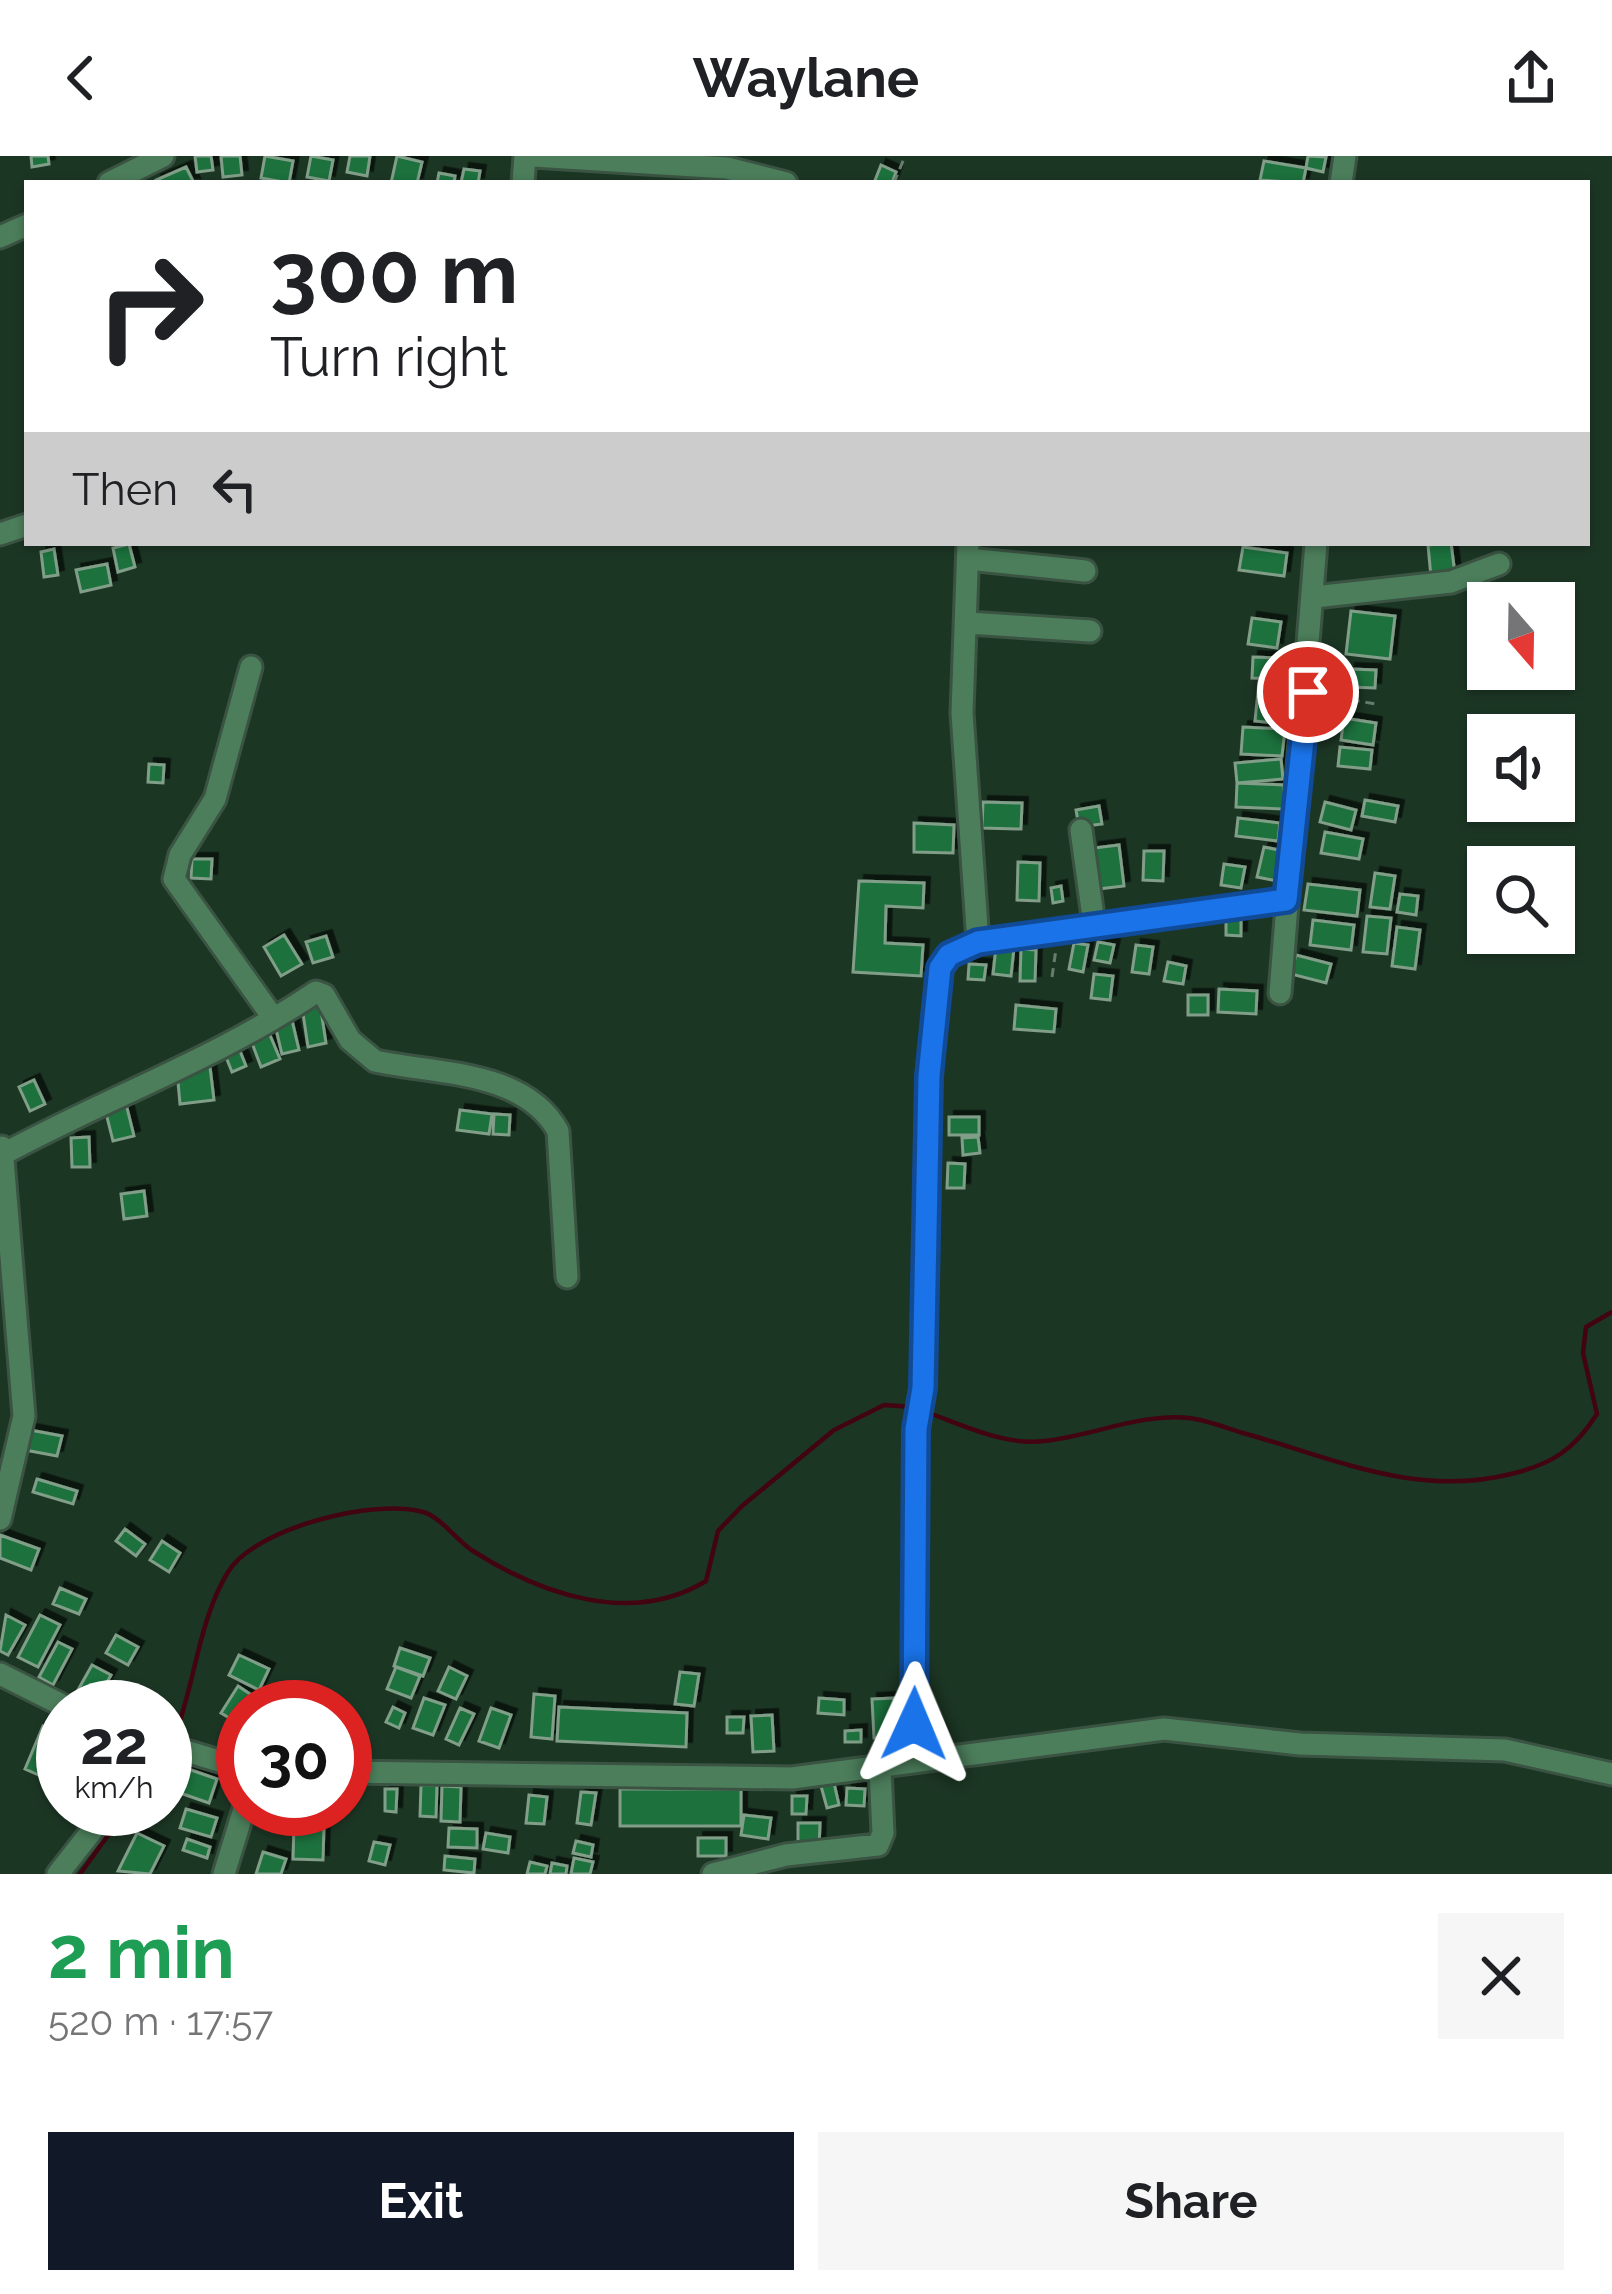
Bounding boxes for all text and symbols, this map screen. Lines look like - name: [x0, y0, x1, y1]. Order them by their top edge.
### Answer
- icon: back: [48, 45, 114, 111]
- icon: share: [1498, 45, 1564, 111]
- text: Waylane: [693, 46, 919, 110]
- text: 300 m: [270, 224, 518, 323]
- icon: right: [72, 228, 228, 384]
- text: Turn right: [270, 325, 508, 389]
- icon: left: [202, 456, 268, 522]
- text: Then: [72, 463, 178, 516]
- north arrow: [1467, 582, 1575, 690]
- map controls: [1467, 582, 1575, 954]
- pin: [1257, 641, 1359, 743]
- icon: arrive: [1275, 659, 1341, 725]
- button: sound: [1467, 714, 1575, 822]
- button: search: [1467, 846, 1575, 954]
- position arrow: [851, 1661, 977, 1787]
- speed limit sign: 30: [216, 1680, 372, 1836]
- text: 22: [80, 1708, 148, 1778]
- text: km/h: [74, 1770, 154, 1805]
- text: 2 min: [48, 1910, 235, 1995]
- button: close: [1438, 1913, 1564, 2039]
- text: 520 m · 17:57: [48, 1998, 273, 2044]
- button: Exit: [48, 2132, 794, 2270]
- button: Share: [818, 2132, 1564, 2270]

